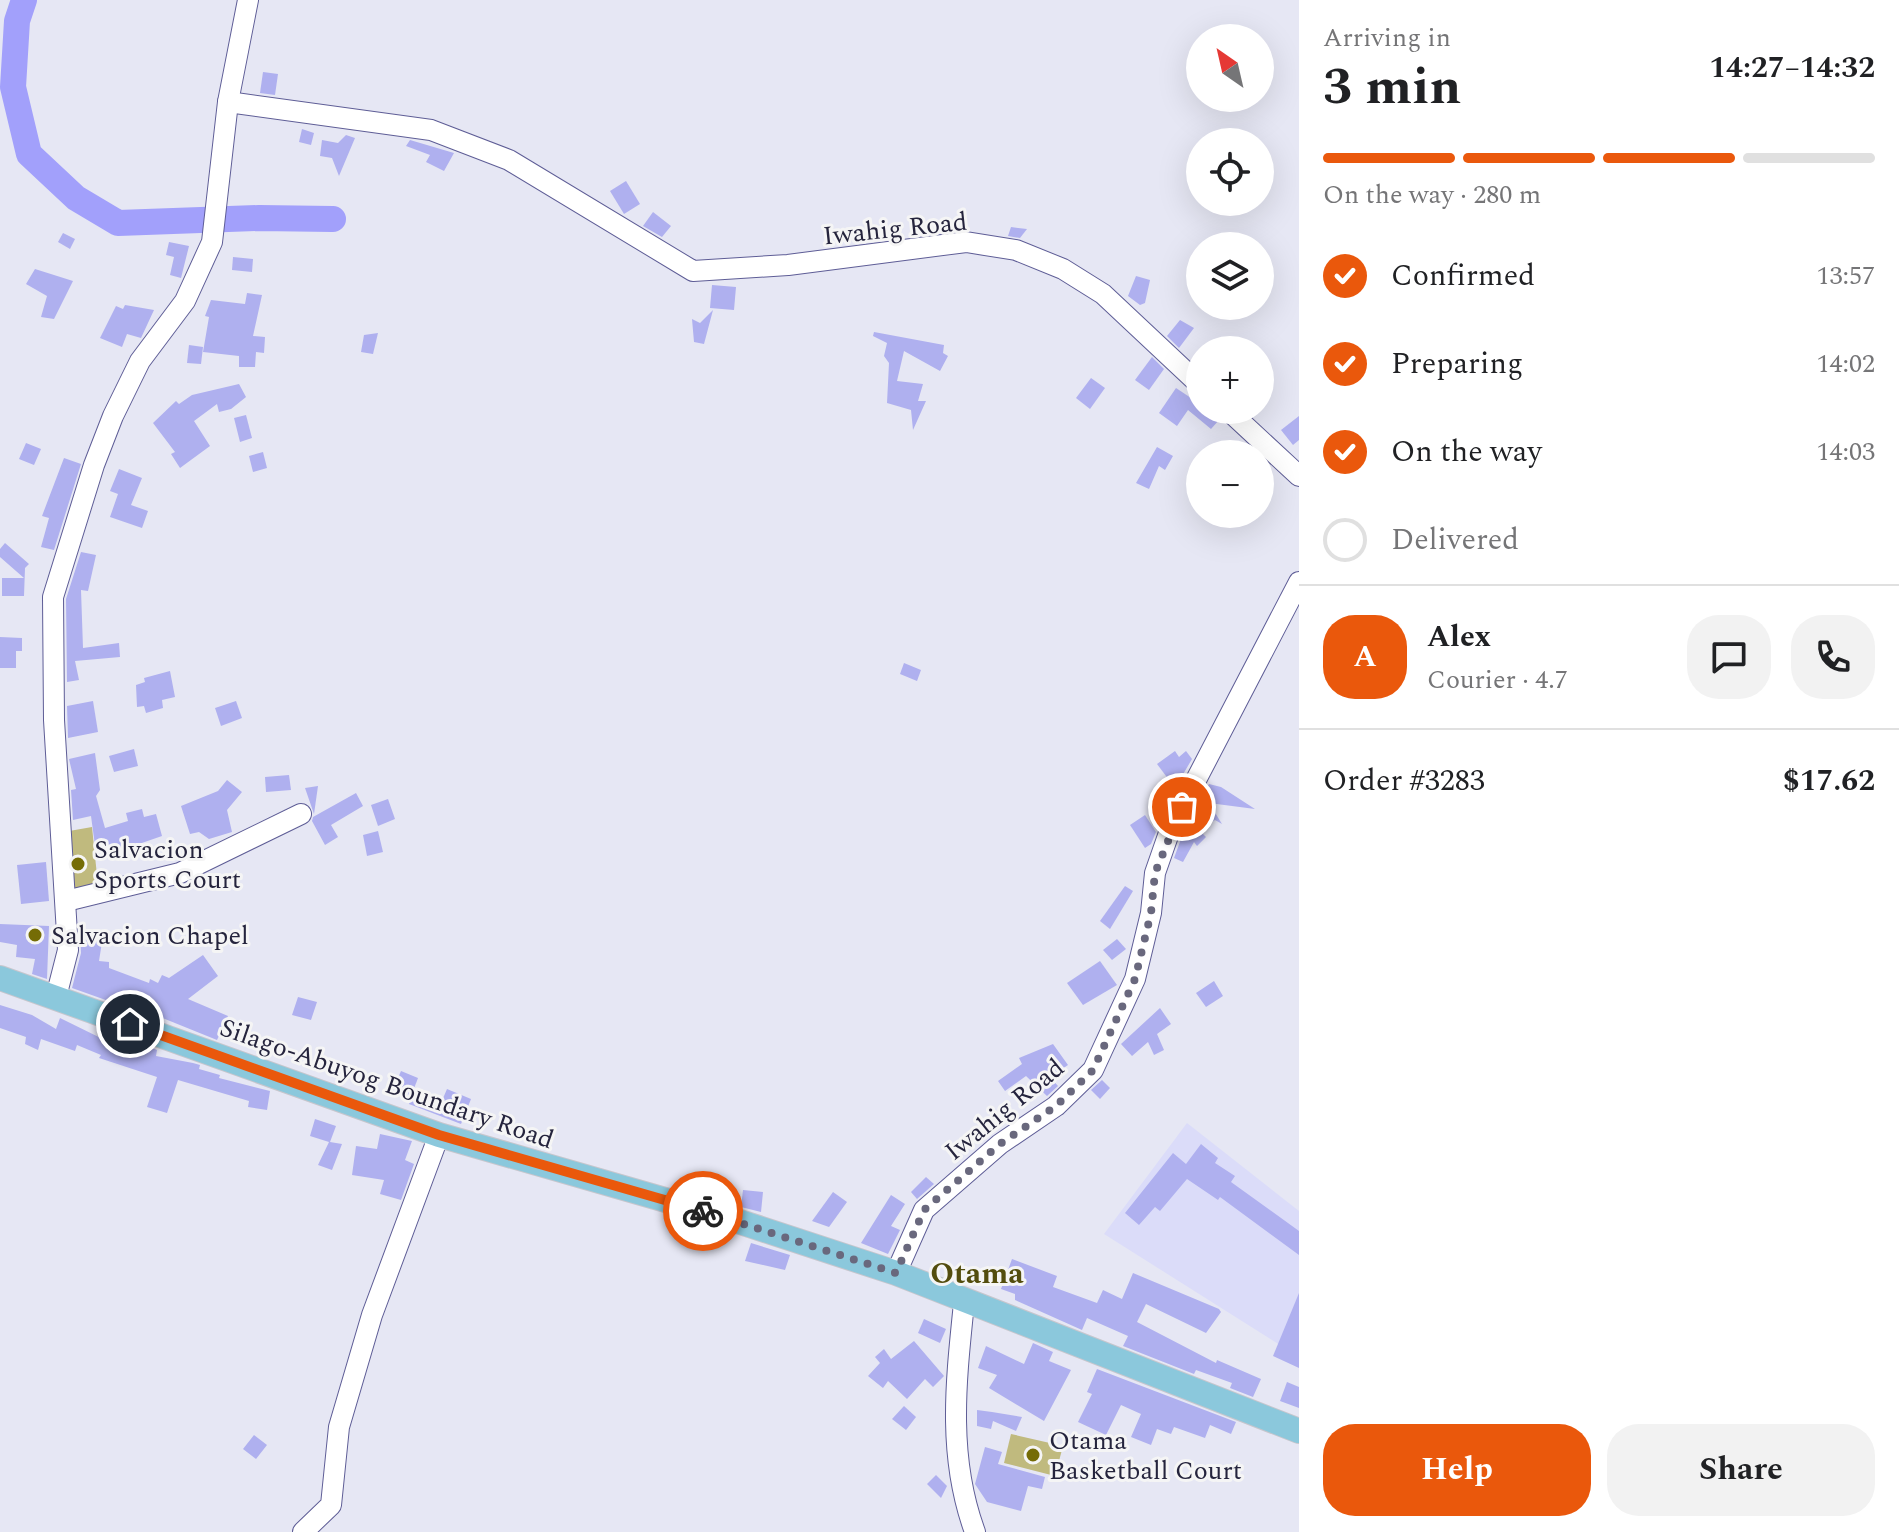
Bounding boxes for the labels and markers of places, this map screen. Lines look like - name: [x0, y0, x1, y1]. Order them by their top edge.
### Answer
- pin: [1148, 773, 1216, 841]
- place label: Salvacion Sports Court: [94, 830, 241, 900]
- marker: Salvacion Sports Court: [69, 855, 87, 873]
- place label: Salvacion Chapel: [51, 916, 249, 956]
- marker: Salvacion Chapel: [26, 926, 44, 944]
- pin: [96, 990, 164, 1058]
- place label: Otama Basketball Court: [1049, 1421, 1242, 1491]
- marker: Otama Basketball Court: [1024, 1446, 1042, 1464]

